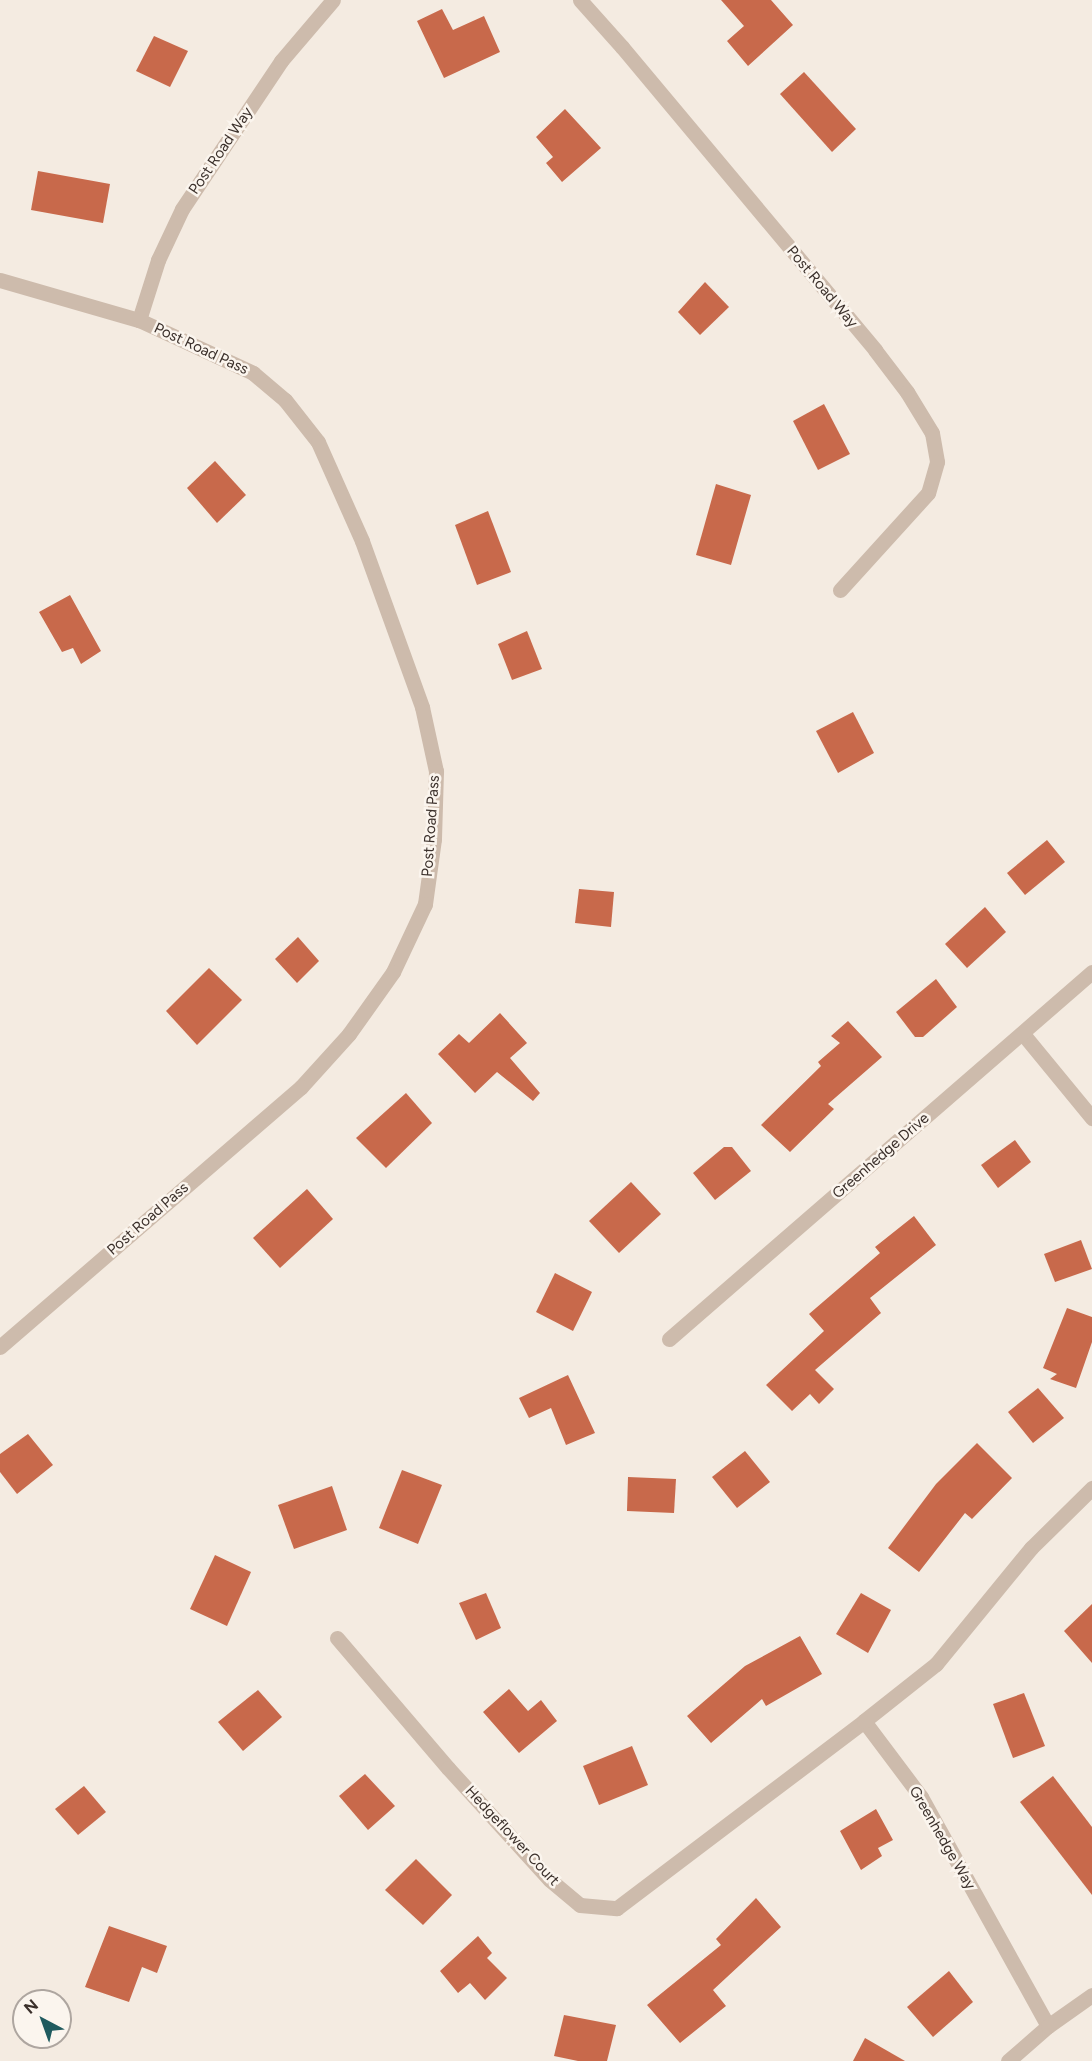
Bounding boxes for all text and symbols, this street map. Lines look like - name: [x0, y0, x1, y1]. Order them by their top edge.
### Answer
- street label: Post Road Way: [185, 104, 257, 198]
- street label: Post Road Way: [783, 243, 861, 331]
- street label: Post Road Pass: [151, 319, 251, 379]
- street label: Post Road Pass: [418, 774, 444, 878]
- street label: Greenhedge Drive: [829, 1109, 933, 1203]
- street label: Post Road Pass: [104, 1179, 192, 1259]
- street label: Hedgeflower Court: [461, 1782, 563, 1890]
- street label: Greenhedge Way: [905, 1783, 979, 1893]
- north arrow: [12, 1989, 72, 2049]
- text: N: [20, 1995, 42, 2018]

